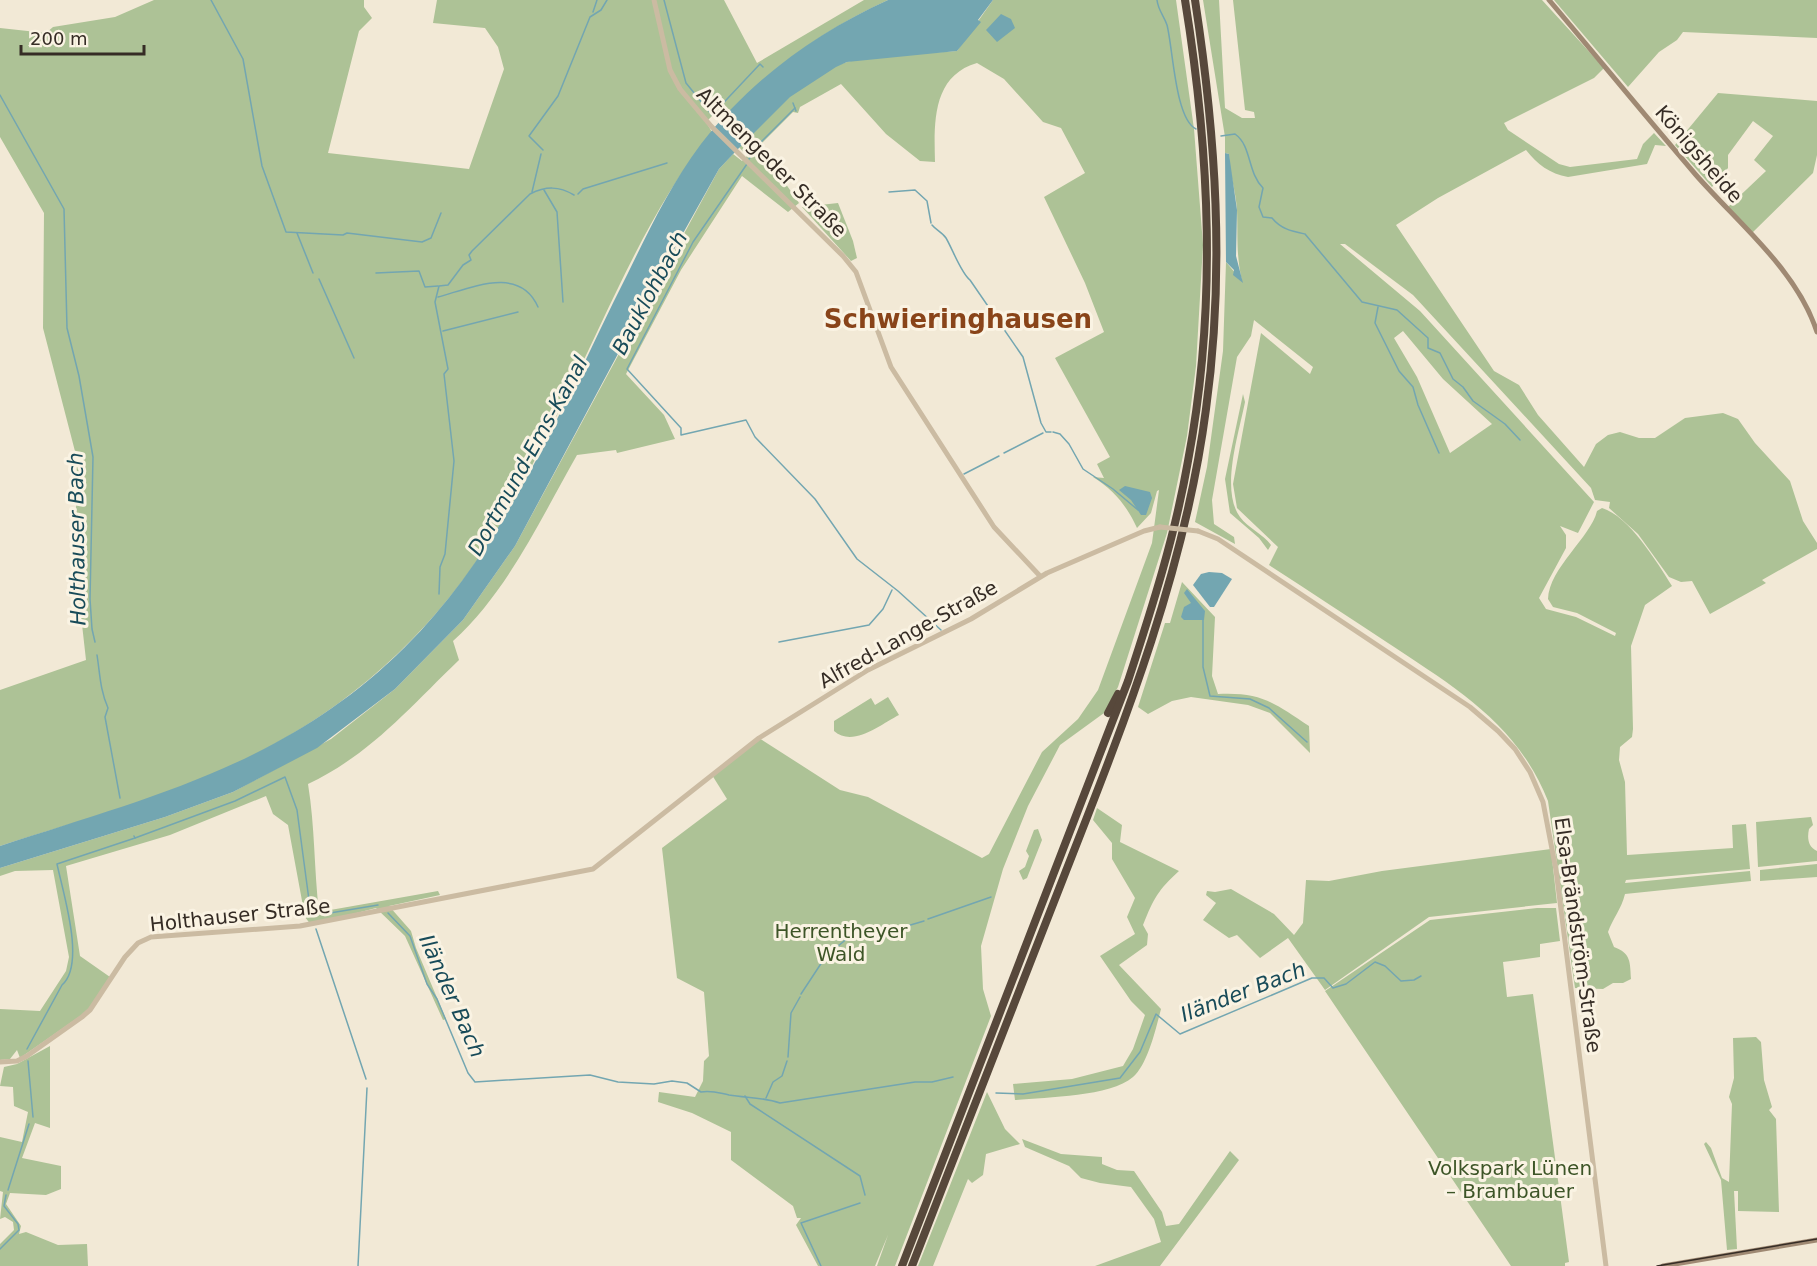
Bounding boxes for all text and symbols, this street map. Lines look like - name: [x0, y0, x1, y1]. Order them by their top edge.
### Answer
- scale bar: [21, 18, 144, 56]
- text: 200 m: [30, 28, 88, 49]
- street label: Altmengeder Straße: [692, 82, 852, 242]
- street label: Königsheide: [1650, 100, 1748, 208]
- water label: Bauklohbach: [608, 227, 692, 359]
- district label: Schwieringhausen: [824, 304, 1092, 334]
- water label: Dortmund-Ems-Kanal: [463, 352, 593, 560]
- water label: Holthauser Bach: [63, 452, 91, 626]
- street label: Alfred-Lange-Straße: [815, 575, 1001, 693]
- street label: Elsa-Brändström-Straße: [1550, 816, 1606, 1054]
- street label: Holthauser Straße: [148, 894, 332, 936]
- park label: Herrentheyer Wald: [774, 919, 908, 966]
- water label: Iländer Bach: [414, 931, 490, 1061]
- water label: Iländer Bach: [1177, 957, 1309, 1027]
- park label: Volkspark Lünen – Brambauer: [1428, 1156, 1592, 1203]

